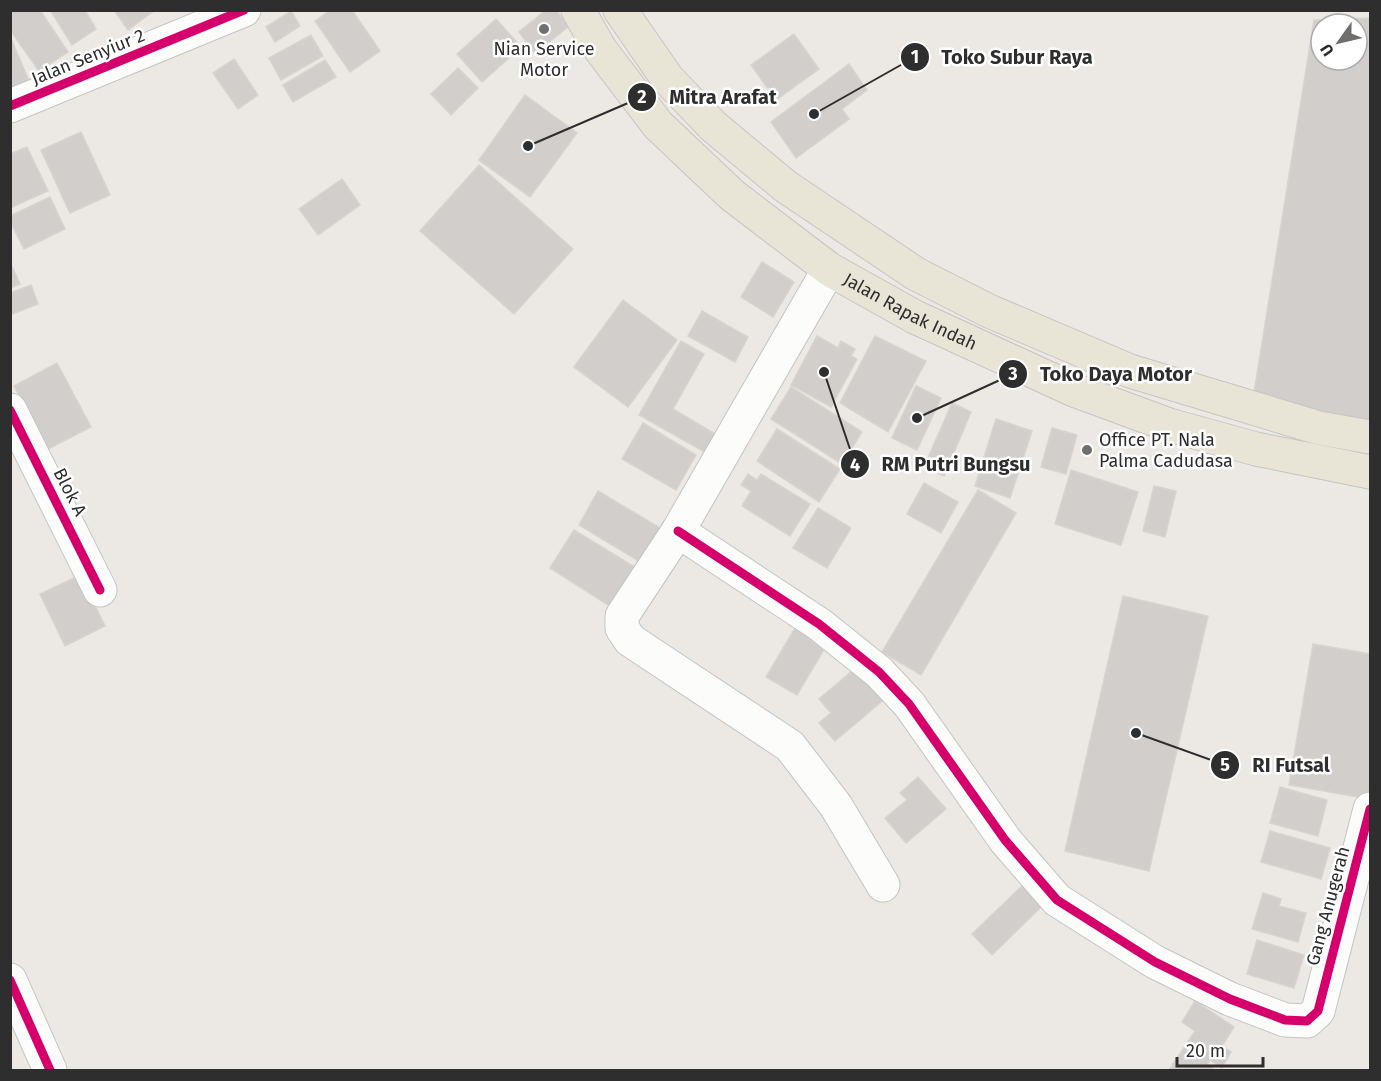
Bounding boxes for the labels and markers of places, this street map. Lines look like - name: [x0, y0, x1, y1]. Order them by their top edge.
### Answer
- marker: Nian Service Motor: [537, 22, 551, 36]
- place label: Nian Service Motor: [493, 38, 595, 81]
- callout: Toko Subur Raya: [900, 38, 1105, 76]
- callout: Mitra Arafat: [627, 78, 789, 116]
- callout: Toko Daya Motor: [998, 355, 1204, 393]
- place label: Office PT. Nala Palma Cadudasa: [1099, 429, 1233, 472]
- marker: Office PT. Nala Palma Cadudasa: [1080, 443, 1094, 457]
- callout: RM Putri Bungsu: [840, 445, 1043, 483]
- callout: RI Futsal: [1210, 746, 1342, 784]

